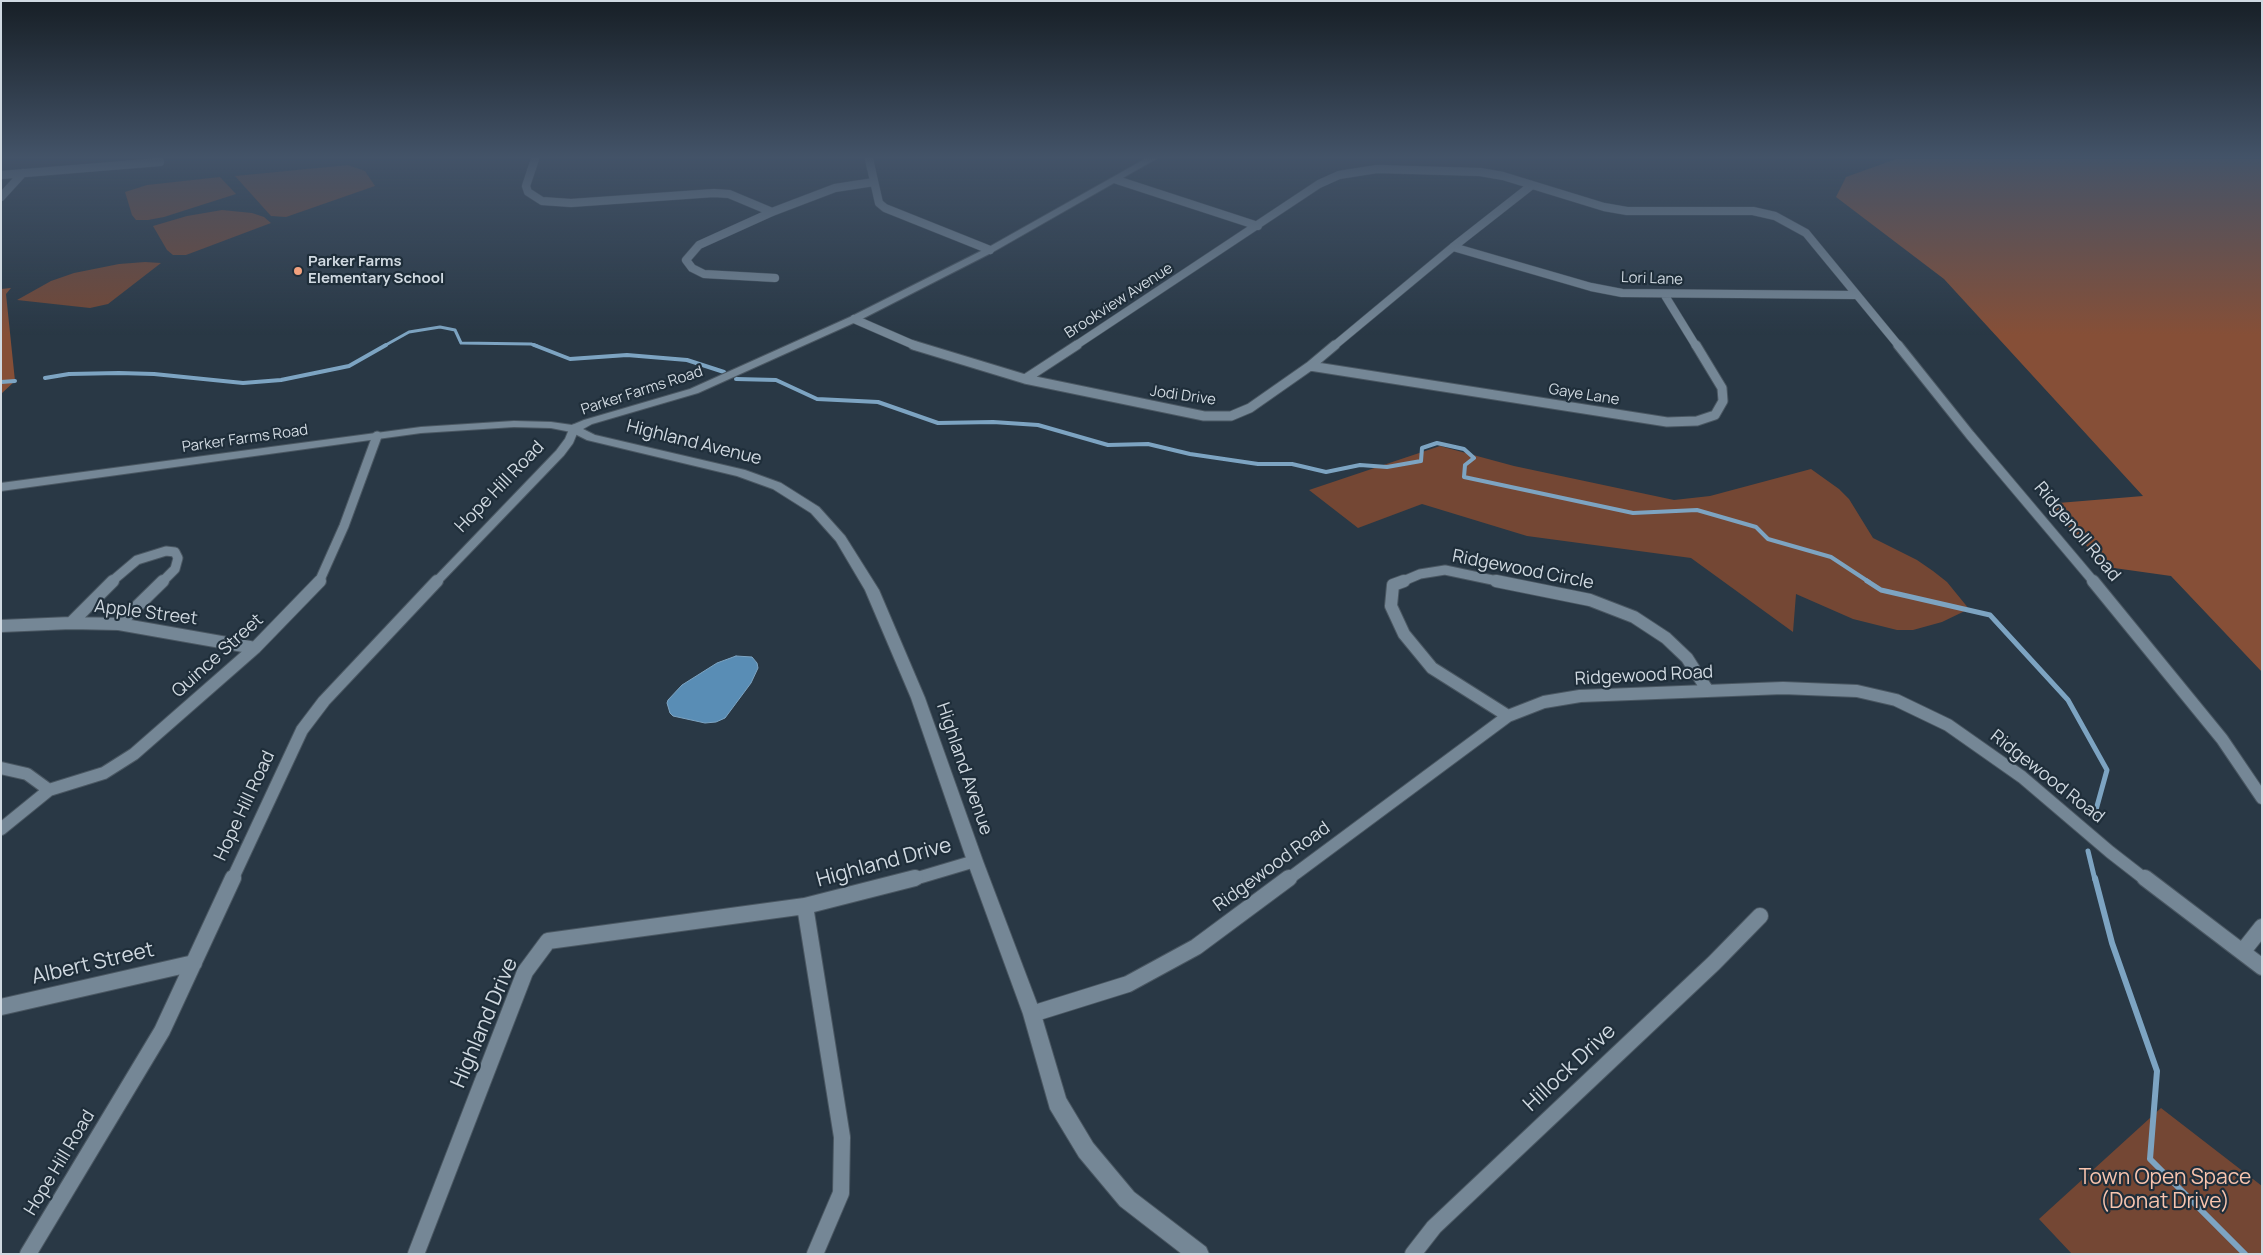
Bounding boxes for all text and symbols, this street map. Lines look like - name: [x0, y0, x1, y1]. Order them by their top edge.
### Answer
- place label: Parker Farms Elementary School: [308, 253, 444, 288]
- street label: Brookview Avenue: [1062, 259, 1176, 343]
- marker: Parker Farms Elementary School: [292, 265, 304, 277]
- street label: Lori Lane: [1621, 269, 1683, 289]
- street label: Parker Farms Road: [579, 363, 705, 419]
- street label: Gaye Lane: [1547, 381, 1621, 409]
- street label: Jodi Drive: [1149, 382, 1217, 410]
- street label: Highland Avenue: [624, 416, 764, 470]
- street label: Parker Farms Road: [181, 421, 309, 457]
- street label: Hope Hill Road: [451, 437, 549, 537]
- street label: Ridgenoll Road: [2029, 478, 2125, 586]
- street label: Ridgewood Circle: [1450, 546, 1596, 594]
- street label: Apple Street: [93, 596, 199, 630]
- street label: Quince Street: [168, 609, 268, 703]
- street label: Ridgewood Road: [1574, 662, 1714, 690]
- street label: Highland Avenue: [931, 700, 997, 838]
- street label: Ridgewood Road: [1986, 726, 2108, 828]
- street label: Hope Hill Road: [210, 748, 280, 864]
- street label: Ridgewood Road: [1210, 817, 1334, 917]
- street label: Highland Drive: [814, 833, 954, 893]
- street label: Albert Street: [29, 938, 157, 990]
- street label: Highland Drive: [446, 954, 524, 1092]
- street label: Hillock Drive: [1519, 1019, 1621, 1117]
- street label: Hope Hill Road: [20, 1106, 100, 1220]
- park label: Town Open Space (Donat Drive): [2079, 1165, 2251, 1215]

